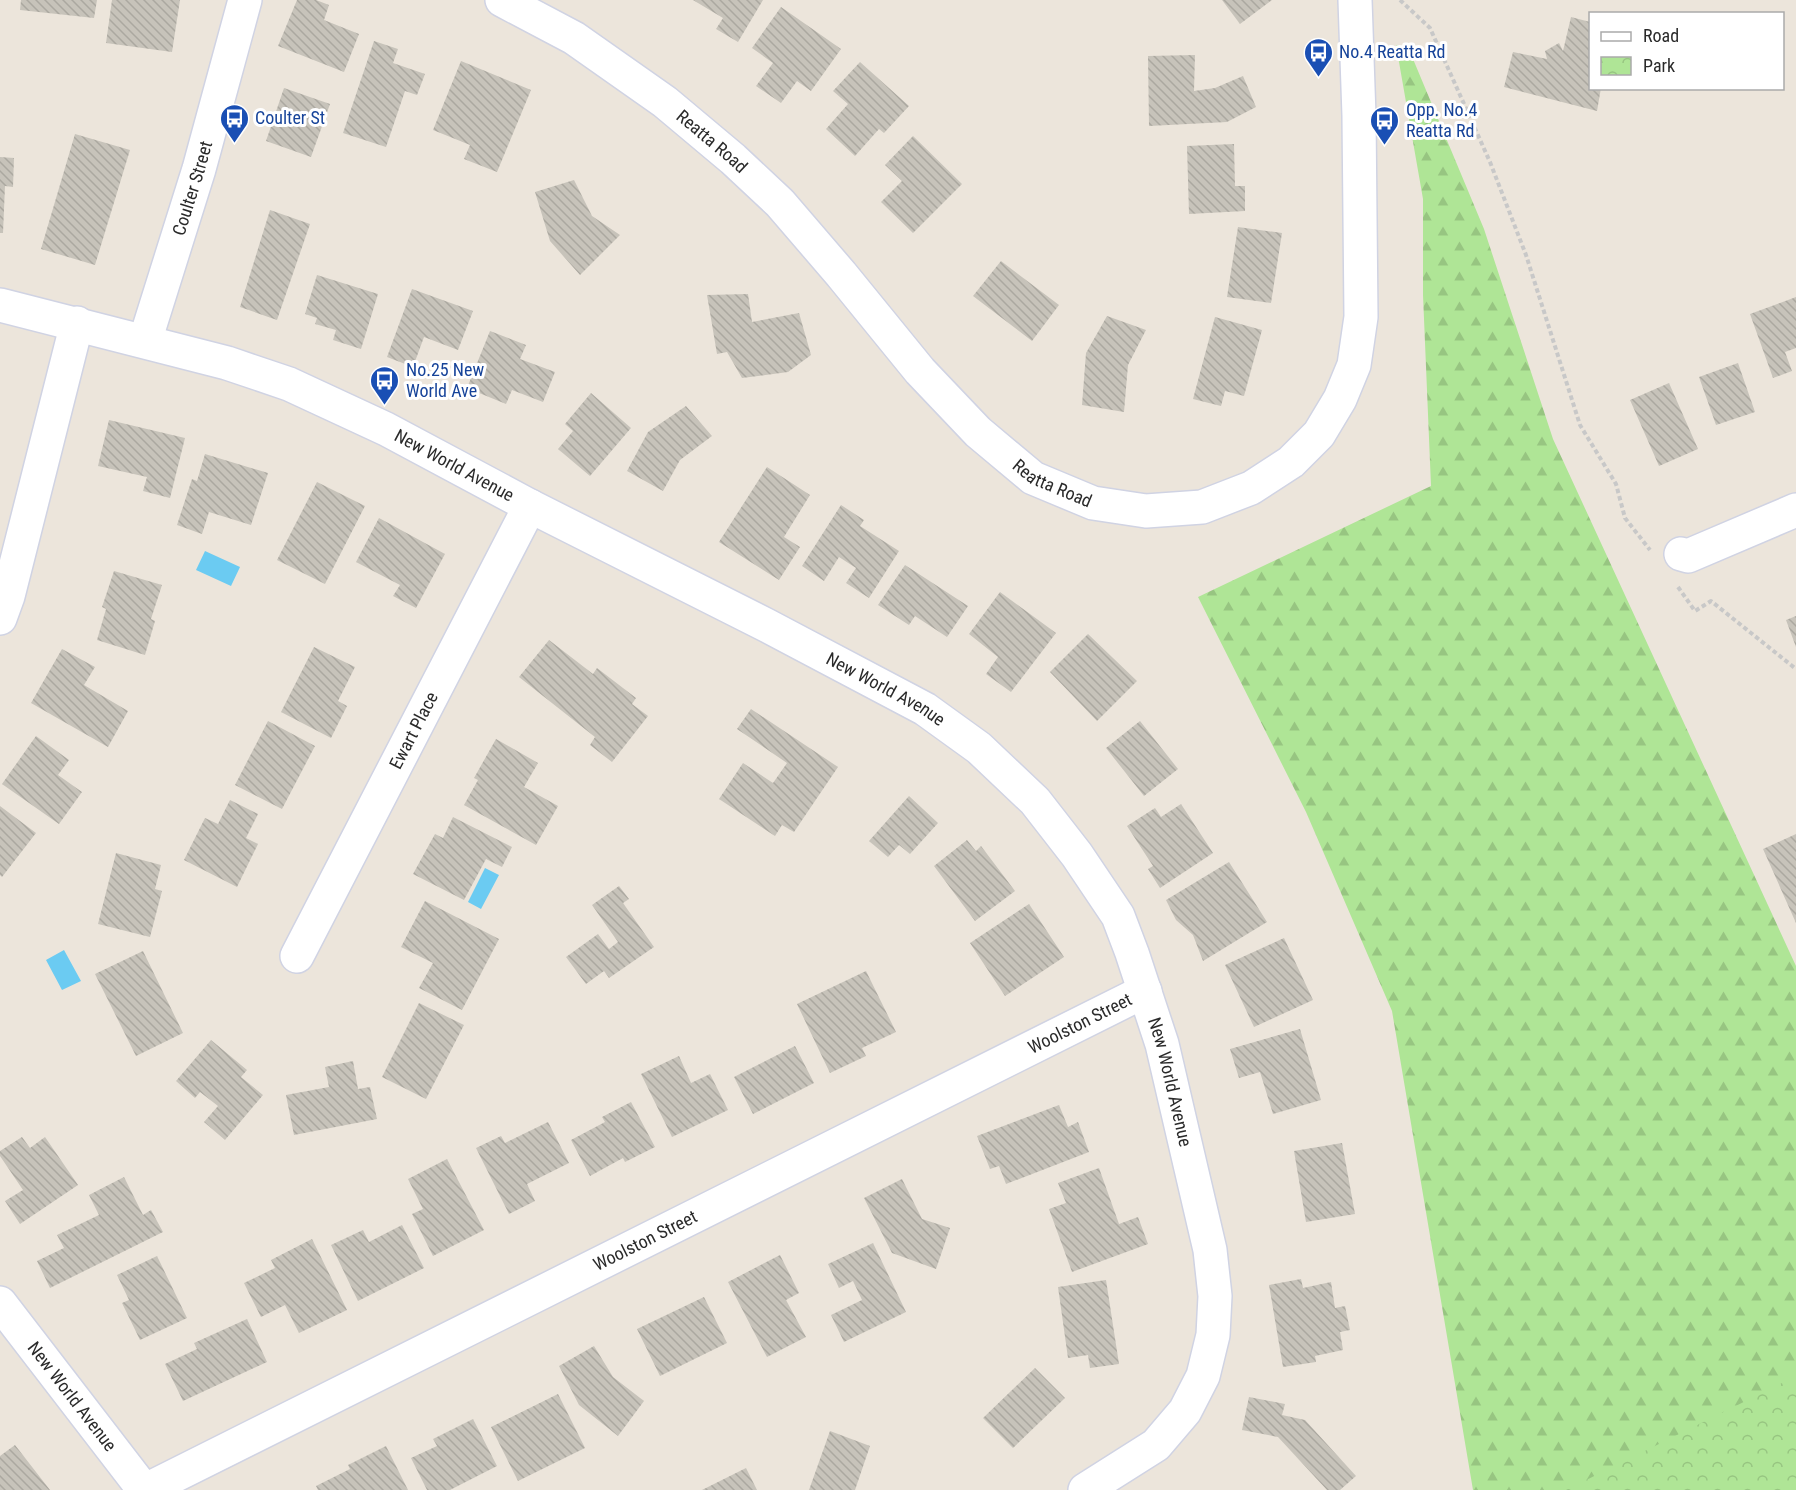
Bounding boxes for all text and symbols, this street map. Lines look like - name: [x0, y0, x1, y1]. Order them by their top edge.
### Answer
- legend: [1589, 12, 1784, 90]
- text: Road: [1643, 25, 1679, 46]
- bus stop icon: No.4 Reatta Rd: [1302, 36, 1334, 78]
- place label: No.4 Reatta Rd: [1339, 41, 1445, 62]
- text: Park: [1643, 55, 1675, 76]
- place label: Opp. No.4 Reatta Rd: [1406, 99, 1477, 141]
- bus stop icon: Coulter St: [218, 102, 250, 144]
- bus stop icon: Opp. No.4 Reatta Rd: [1369, 104, 1401, 146]
- street label: Reatta Road: [673, 105, 752, 177]
- place label: Coulter St: [255, 107, 325, 128]
- street label: Coulter Street: [168, 139, 216, 238]
- place label: No.25 New World Ave: [406, 359, 484, 401]
- bus stop icon: No.25 New World Ave: [369, 364, 401, 406]
- street label: New World Avenue: [391, 425, 518, 506]
- street label: Reatta Road: [1009, 455, 1095, 511]
- street label: New World Avenue: [823, 648, 949, 730]
- street label: Ewart Place: [385, 688, 442, 772]
- street label: Woolston Street: [1024, 988, 1135, 1058]
- street label: New World Avenue: [1144, 1015, 1197, 1149]
- street label: Woolston Street: [590, 1206, 700, 1275]
- street label: New World Avenue: [24, 1337, 121, 1455]

